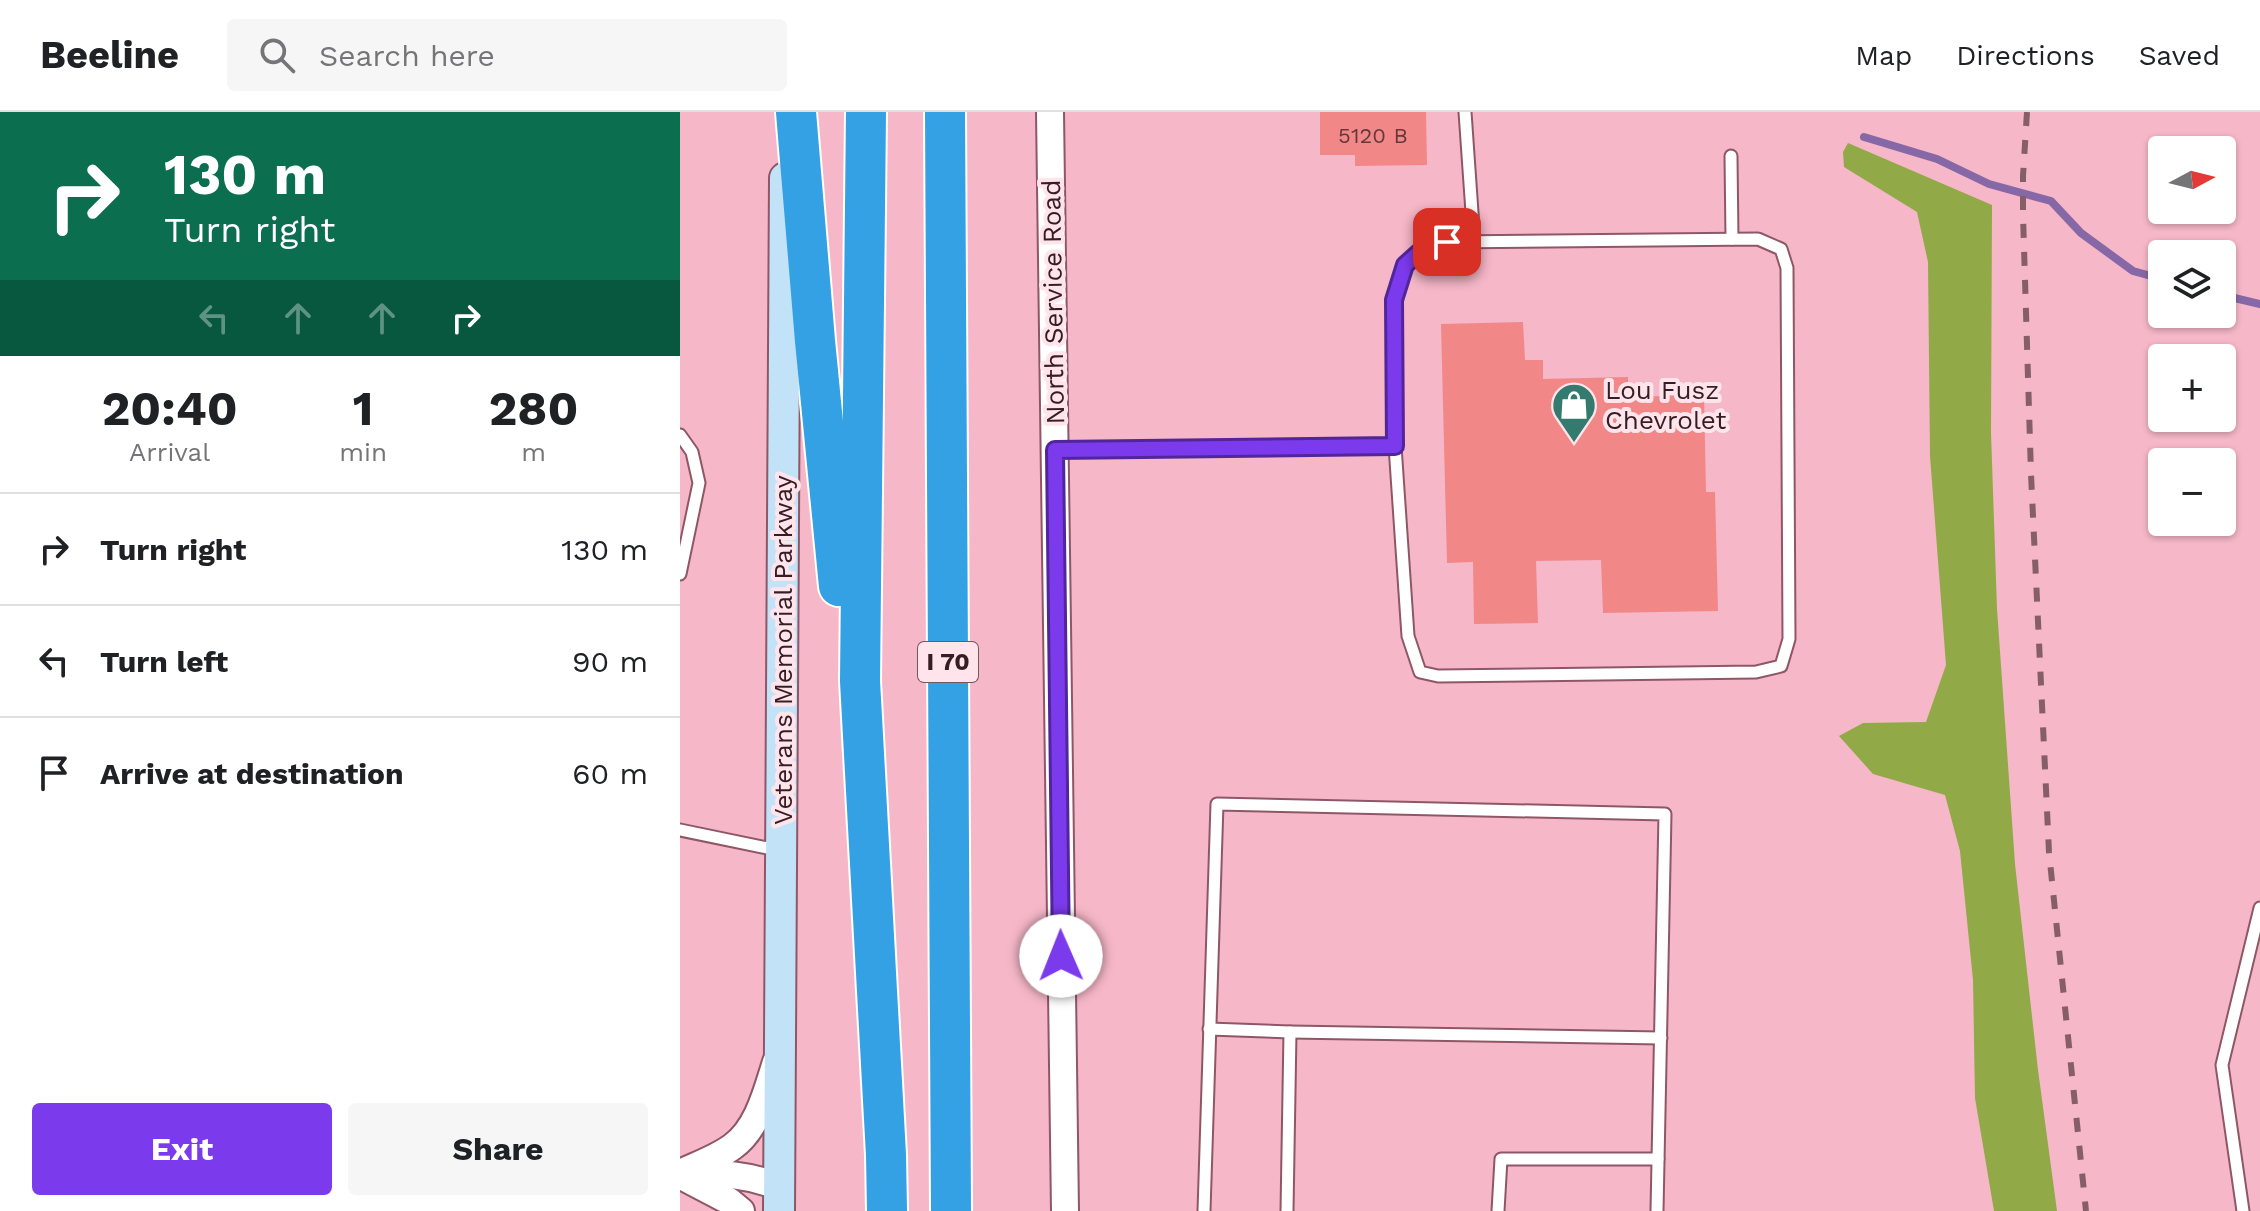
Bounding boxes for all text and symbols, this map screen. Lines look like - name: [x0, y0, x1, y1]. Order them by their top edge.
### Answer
- search box: [227, 19, 787, 91]
- text: Beeline: [40, 33, 179, 77]
- icon: search: [255, 33, 299, 77]
- text: Search here: [319, 38, 495, 73]
- text: Map: [1855, 39, 1912, 72]
- text: Directions: [1956, 39, 2095, 72]
- text: Saved: [2139, 39, 2220, 72]
- house number: 5120 B: [1338, 123, 1408, 148]
- north arrow: [2148, 136, 2236, 224]
- map controls: [2148, 136, 2236, 536]
- text: 130 m: [164, 142, 326, 208]
- icon: right: [32, 144, 136, 248]
- street label: North Service Road: [1036, 179, 1070, 425]
- pin: [1413, 208, 1481, 276]
- text: Turn right: [164, 209, 335, 251]
- icon: arrive: [1425, 220, 1469, 264]
- button: layers: [2148, 240, 2236, 328]
- icon: left: [192, 296, 236, 340]
- icon: ahead: [276, 296, 320, 340]
- icon: ahead: [360, 296, 404, 340]
- icon: right: [444, 296, 488, 340]
- button: +: [2148, 344, 2236, 432]
- place label: Lou Fusz Chevrolet: [1605, 375, 1726, 435]
- text: 20:40: [102, 380, 238, 437]
- text: 1: [353, 380, 374, 437]
- text: 280: [489, 380, 578, 437]
- shop icon: Lou Fusz Chevrolet: [1550, 381, 1598, 444]
- text: Arrival: [129, 437, 210, 467]
- text: min: [339, 437, 387, 467]
- text: m: [521, 437, 546, 467]
- button: −: [2148, 448, 2236, 536]
- street label: Veterans Memorial Parkway: [768, 474, 798, 825]
- icon: right: [32, 527, 76, 571]
- text: Turn right: [100, 532, 246, 567]
- text: 130 m: [561, 532, 648, 567]
- icon: left: [32, 639, 76, 683]
- road number: I 70: [918, 642, 978, 682]
- text: Turn left: [100, 644, 228, 679]
- text: 90 m: [572, 644, 648, 679]
- icon: arrive: [32, 751, 76, 795]
- text: Arrive at destination: [100, 756, 404, 791]
- text: 60 m: [572, 756, 648, 791]
- position arrow: [1019, 914, 1103, 998]
- button: Exit: [32, 1103, 332, 1195]
- button: Share: [348, 1103, 648, 1195]

